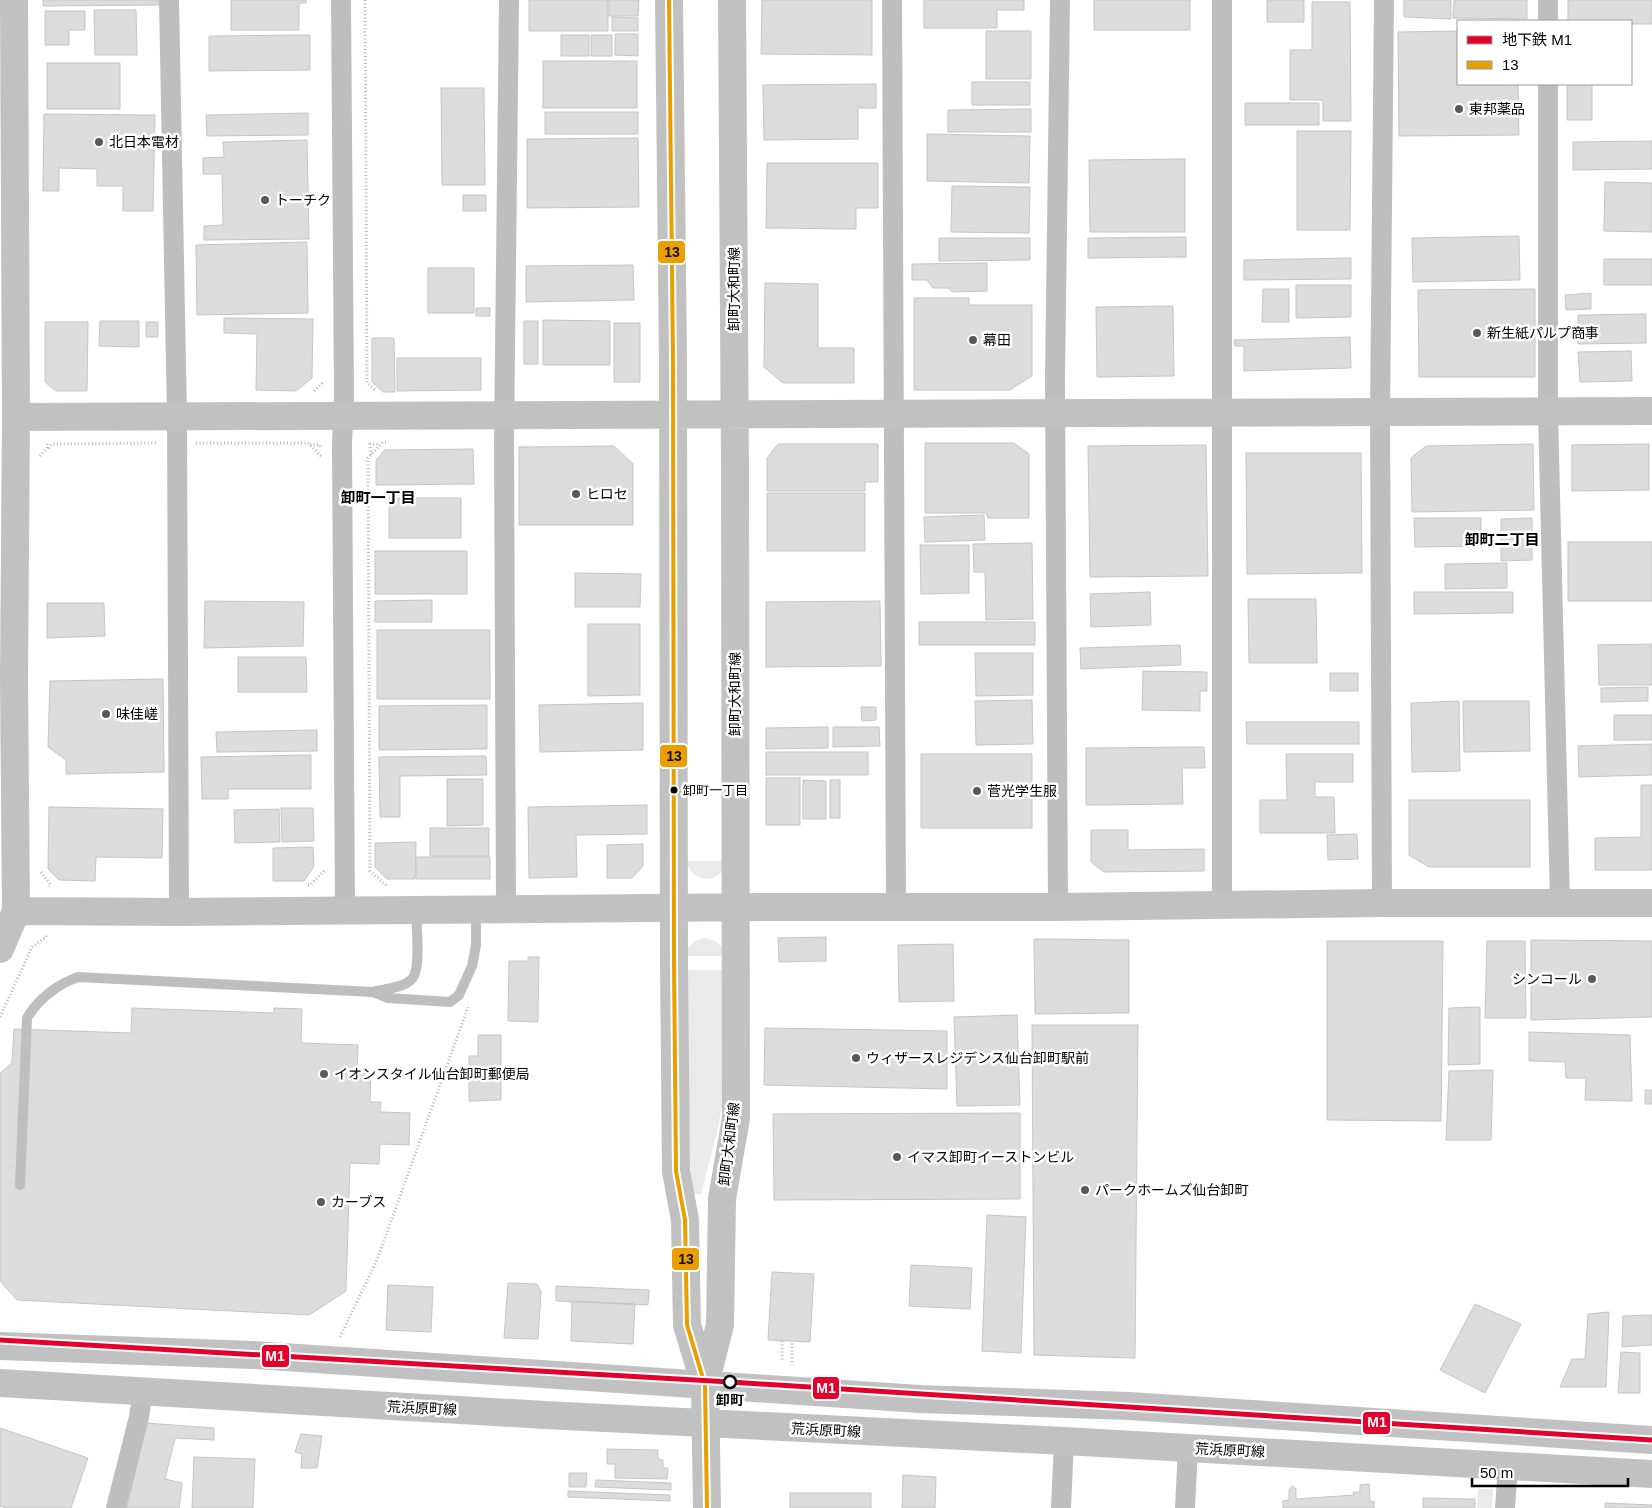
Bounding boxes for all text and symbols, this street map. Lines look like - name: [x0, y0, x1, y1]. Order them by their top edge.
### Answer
- legend: [1457, 20, 1632, 85]
- text: 地下鉄 M1: [1502, 31, 1572, 48]
- text: 13: [1502, 56, 1519, 73]
- place label: 東邦薬品: [1469, 101, 1525, 117]
- marker: 東邦薬品: [1453, 103, 1465, 115]
- place label: 北日本電材: [109, 134, 179, 150]
- marker: 北日本電材: [93, 136, 105, 148]
- place label: トーチク: [275, 192, 331, 208]
- marker: トーチク: [259, 194, 271, 206]
- line badge: 13: [657, 240, 686, 264]
- text: 13: [664, 244, 680, 260]
- street label: 卸町大和町線: [726, 247, 742, 331]
- place label: 新生紙パルプ商事: [1487, 325, 1599, 341]
- marker: 新生紙パルプ商事: [1471, 327, 1483, 339]
- place label: 幕田: [983, 332, 1011, 348]
- marker: 幕田: [967, 334, 979, 346]
- place label: ヒロセ: [586, 486, 628, 502]
- marker: ヒロセ: [570, 488, 582, 500]
- district label: 卸町一丁目: [340, 489, 416, 506]
- district label: 卸町二丁目: [1464, 531, 1540, 548]
- street label: 卸町大和町線: [727, 652, 743, 736]
- place label: 味佳嵯: [116, 706, 158, 722]
- marker: 味佳嵯: [100, 708, 112, 720]
- line badge: 13: [659, 744, 688, 768]
- text: 13: [666, 748, 682, 764]
- place label: 卸町一丁目: [682, 783, 748, 798]
- place label: 菅光学生服: [987, 783, 1057, 799]
- marker: 卸町一丁目: [669, 785, 679, 795]
- marker: 菅光学生服: [971, 785, 983, 797]
- place label: シンコール: [1512, 971, 1582, 987]
- marker: シンコール: [1586, 973, 1598, 985]
- place label: ウィザースレジデンス仙台卸町駅前: [866, 1050, 1089, 1066]
- marker: ウィザースレジデンス仙台卸町駅前: [850, 1052, 862, 1064]
- place label: イオンスタイル仙台卸町郵便局: [334, 1066, 530, 1082]
- marker: イオンスタイル仙台卸町郵便局: [318, 1068, 330, 1080]
- street label: 卸町大和町線: [716, 1101, 742, 1187]
- place label: イマス卸町イーストンビル: [907, 1149, 1074, 1165]
- marker: イマス卸町イーストンビル: [891, 1151, 903, 1163]
- place label: パークホームズ仙台卸町: [1095, 1182, 1249, 1198]
- marker: パークホームズ仙台卸町: [1079, 1184, 1091, 1196]
- place label: カーブス: [331, 1194, 386, 1210]
- marker: カーブス: [315, 1196, 327, 1208]
- line badge: 13: [671, 1247, 700, 1271]
- text: 13: [678, 1251, 694, 1267]
- line badge: M1: [261, 1344, 290, 1368]
- text: M1: [265, 1348, 285, 1364]
- marker: 卸町: [723, 1375, 737, 1389]
- line badge: M1: [812, 1376, 840, 1400]
- text: M1: [816, 1380, 836, 1396]
- place label: 卸町: [716, 1392, 744, 1408]
- street label: 荒浜原町線: [387, 1398, 457, 1418]
- line badge: M1: [1362, 1411, 1391, 1435]
- text: M1: [1367, 1414, 1387, 1430]
- street label: 荒浜原町線: [791, 1420, 861, 1440]
- street label: 荒浜原町線: [1195, 1440, 1265, 1460]
- scale bar: [1472, 1456, 1628, 1488]
- text: 50 m: [1480, 1464, 1513, 1481]

